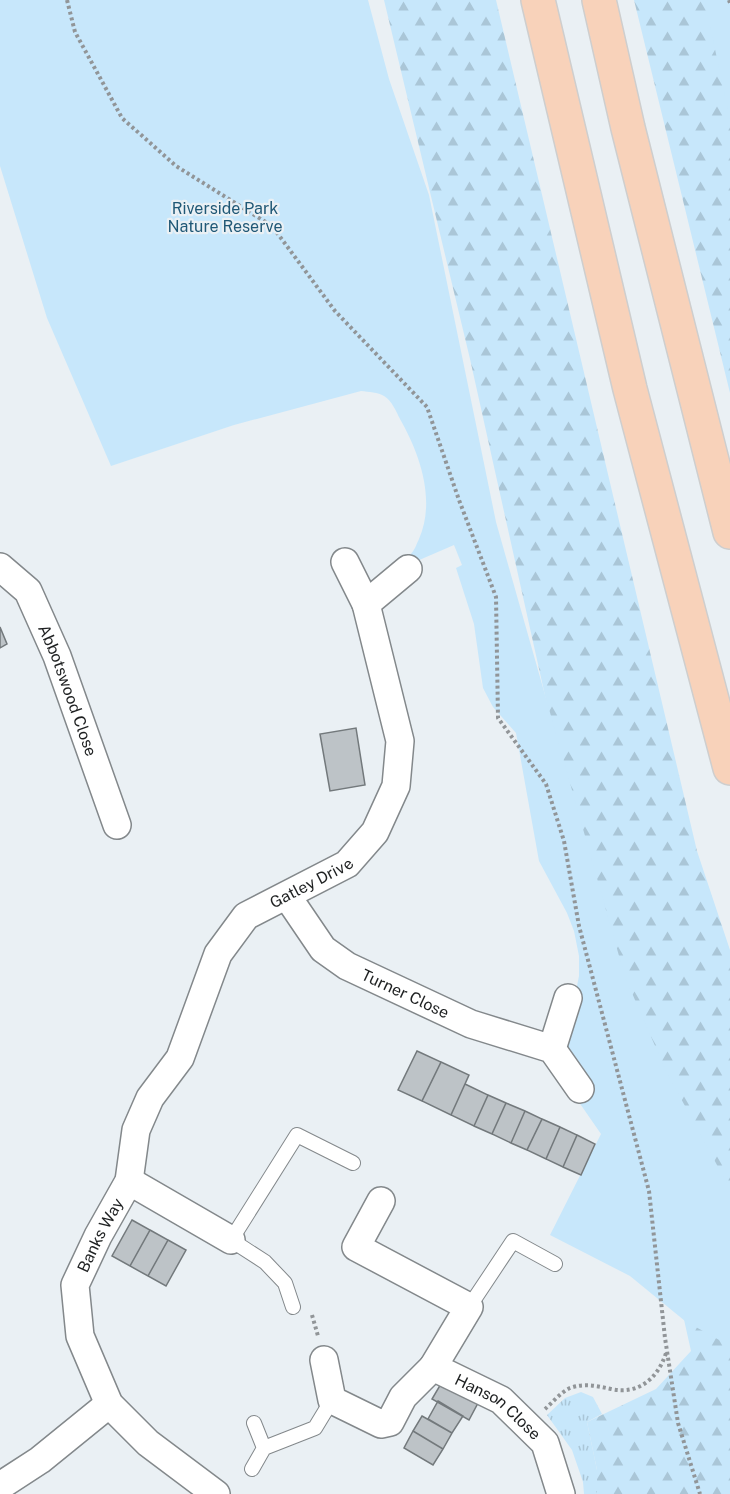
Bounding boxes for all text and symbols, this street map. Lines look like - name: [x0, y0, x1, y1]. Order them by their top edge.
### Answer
- park label: Riverside Park Nature Reserve: [167, 199, 283, 236]
- street label: Abbotswood Close: [35, 621, 101, 759]
- street label: Gatley Drive: [266, 854, 357, 912]
- street label: Turner Close: [359, 965, 452, 1022]
- street label: Banks Way: [73, 1194, 127, 1275]
- street label: Hanson Close: [452, 1370, 545, 1443]

